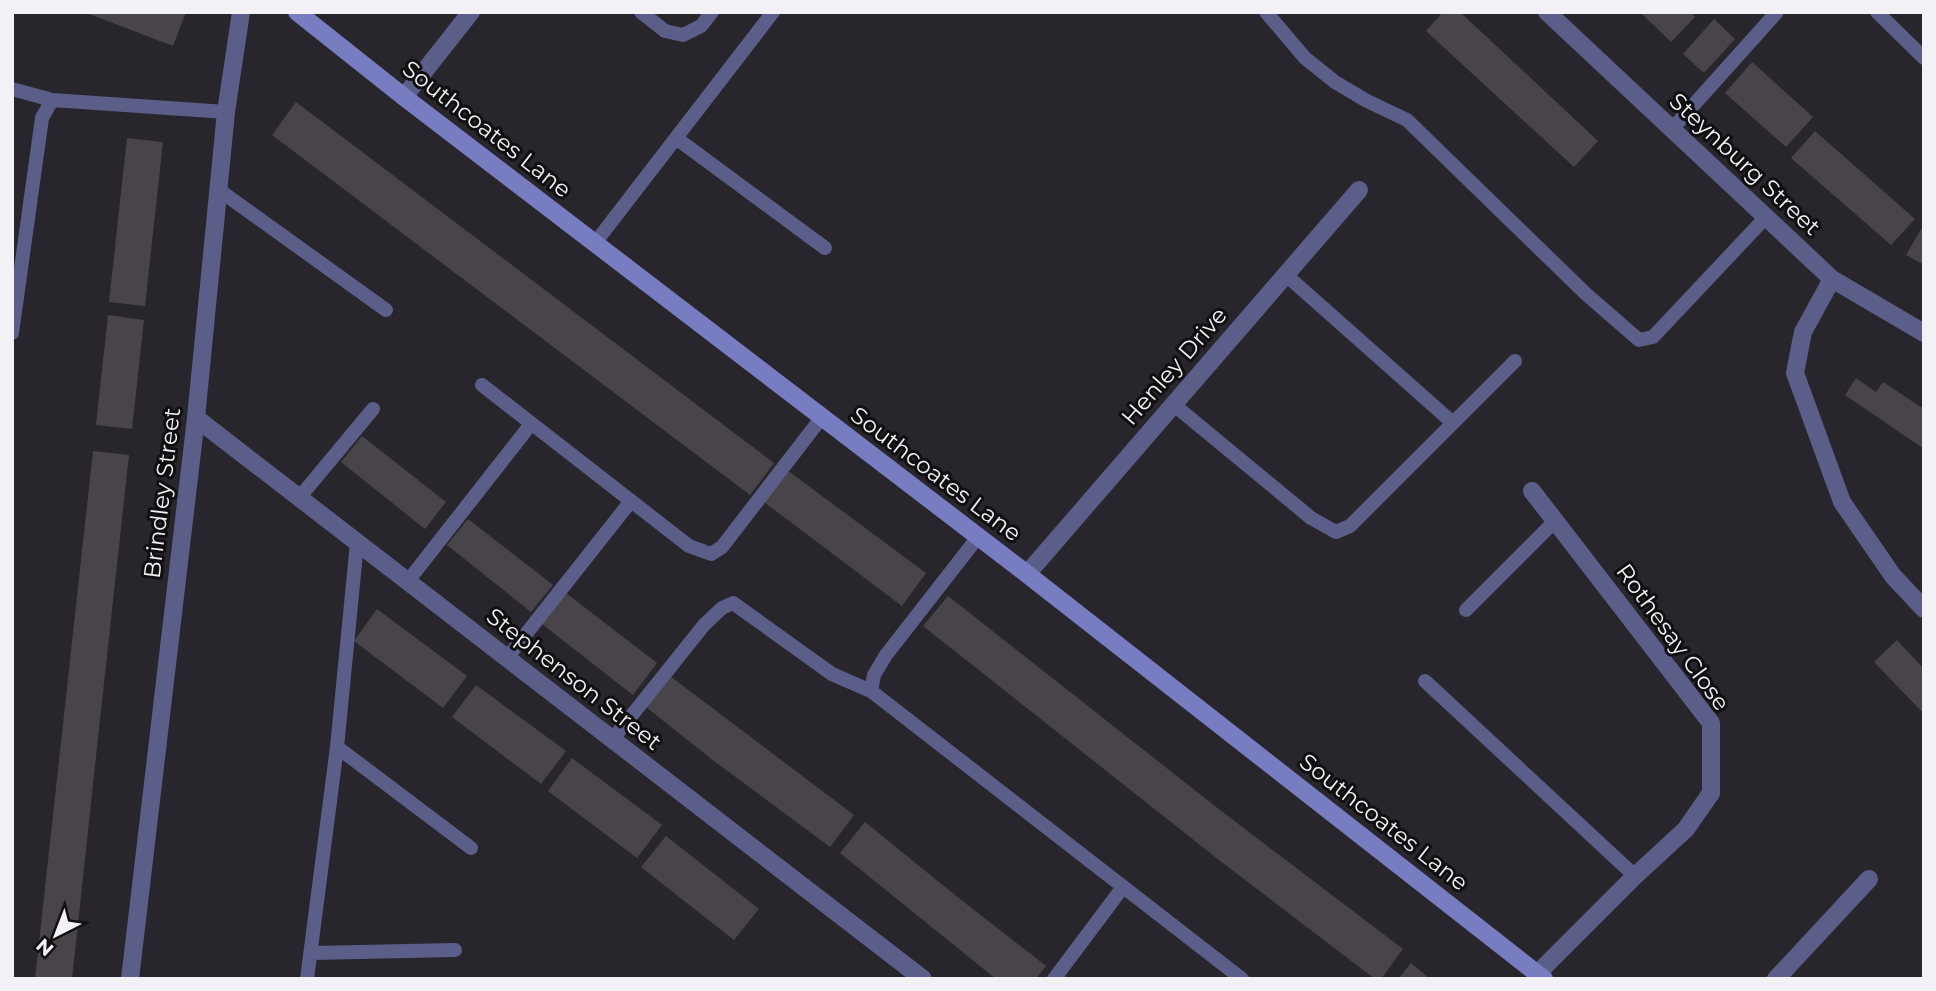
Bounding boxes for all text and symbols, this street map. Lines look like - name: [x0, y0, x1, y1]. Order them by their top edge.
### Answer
- street label: Southcoates Lane: [397, 55, 577, 203]
- street label: Steynburg Street: [1664, 87, 1826, 241]
- street label: Henley Drive: [1115, 301, 1233, 431]
- street label: Southcoates Lane: [845, 401, 1027, 547]
- street label: Brindley Street: [138, 406, 186, 580]
- street label: Rothesay Close: [1610, 558, 1736, 716]
- street label: Stephenson Street: [481, 602, 667, 756]
- street label: Southcoates Lane: [1294, 748, 1474, 896]
- north arrow: [21, 900, 91, 970]
- text: N: [32, 934, 58, 961]

